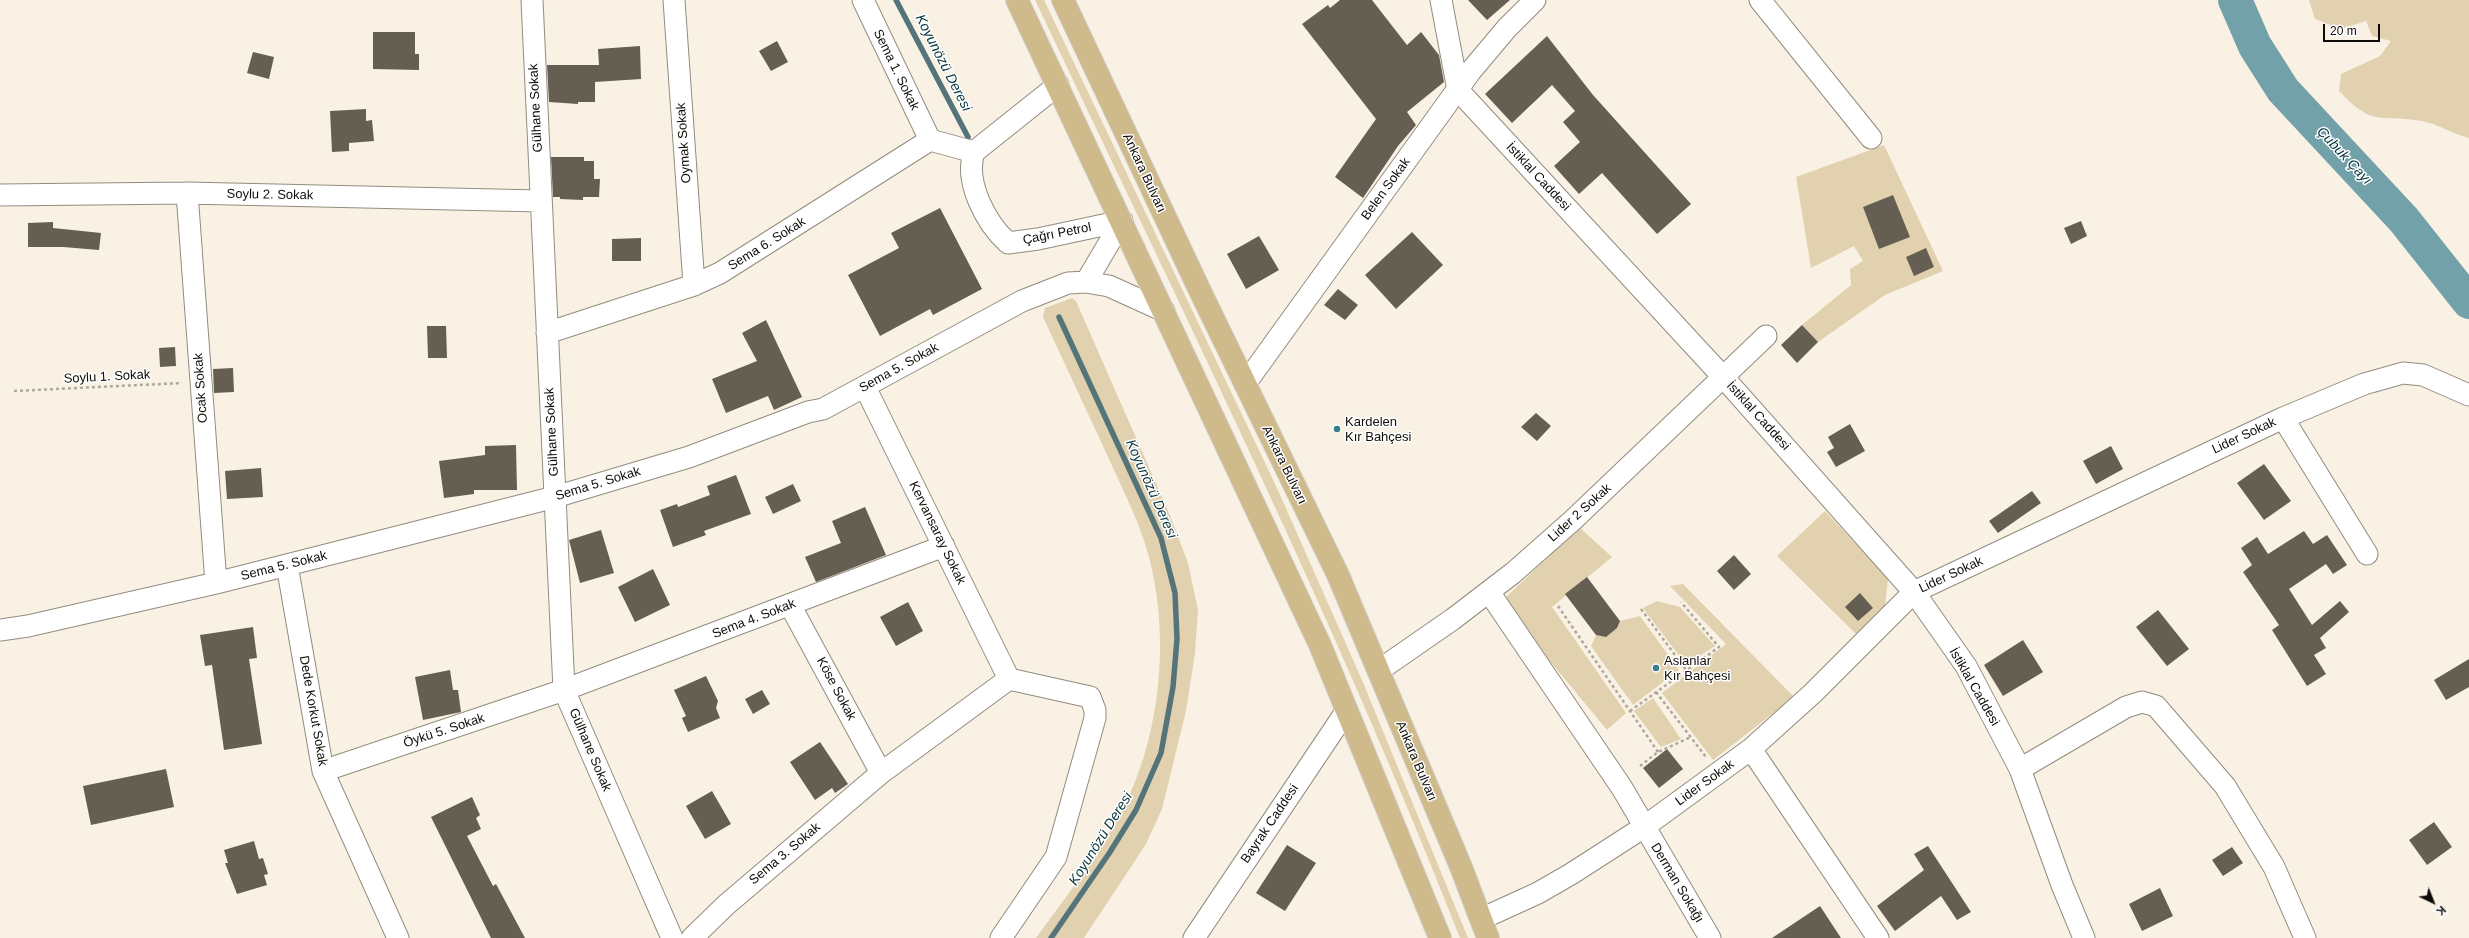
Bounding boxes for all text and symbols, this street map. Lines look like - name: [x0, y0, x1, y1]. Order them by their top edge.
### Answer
- water label: Koyunözü Deresi: [911, 12, 975, 114]
- scale bar: [2325, 16, 2382, 42]
- text: 20 m: [2330, 24, 2357, 38]
- street label: Sema 1. Sokak: [870, 27, 922, 113]
- street label: Gülhane Sokak: [526, 63, 546, 153]
- street label: Oymak Sokak: [673, 102, 695, 184]
- water label: Çubuk Çayı: [2313, 124, 2375, 188]
- street label: Ankara Bulvarı: [1119, 131, 1169, 215]
- street label: İstiklal Caddesi: [1502, 140, 1574, 214]
- street label: Belen Sokak: [1358, 155, 1414, 223]
- street label: Soylu 2. Sokak: [227, 186, 313, 204]
- street label: Sema 6. Sokak: [725, 214, 809, 274]
- street label: Çağrı Petrol: [1021, 220, 1093, 248]
- street label: Sema 5. Sokak: [857, 340, 941, 396]
- street label: Ocak Sokak: [191, 352, 211, 424]
- street label: Soylu 1. Sokak: [63, 367, 151, 387]
- street label: İstiklal Caddesi: [1723, 378, 1793, 454]
- street label: Gülhane Sokak: [542, 387, 562, 477]
- place label: Kardelen Kır Bahçesi: [1345, 414, 1411, 445]
- street label: Lider Sokak: [2210, 414, 2278, 458]
- street label: Ankara Bulvarı: [1258, 423, 1310, 507]
- marker: Kardelen Kır Bahçesi: [1332, 424, 1342, 434]
- water label: Koyunözü Deresi: [1122, 437, 1180, 541]
- street label: Sema 5. Sokak: [554, 464, 642, 504]
- street label: Kervansaray Sokak: [905, 479, 969, 587]
- street label: Lider 2 Sokak: [1545, 481, 1615, 545]
- street label: Sema 5. Sokak: [239, 548, 329, 584]
- street label: Lider Sokak: [1917, 553, 1985, 597]
- street label: Sema 4. Sokak: [710, 596, 798, 642]
- street label: İstiklal Caddesi: [1945, 645, 2003, 729]
- place label: Aslanlar Kır Bahçesi: [1664, 653, 1730, 684]
- street label: Dede Korkut Sokak: [296, 654, 330, 768]
- street label: Köse Sokak: [813, 655, 859, 723]
- marker: Aslanlar Kır Bahçesi: [1651, 663, 1661, 673]
- street label: Gülhane Sokak: [565, 706, 615, 794]
- street label: Öykü 5. Sokak: [401, 711, 487, 751]
- street label: Ankara Bulvarı: [1392, 719, 1440, 803]
- street label: Lider Sokak: [1673, 757, 1737, 809]
- street label: Bayrak Caddesi: [1238, 782, 1302, 866]
- water label: Koyunözü Deresi: [1066, 789, 1136, 889]
- street label: Sema 3. Sokak: [746, 820, 824, 888]
- street label: Derman Sokağı: [1647, 840, 1707, 926]
- north arrow: [2413, 882, 2453, 922]
- text: K: [2434, 904, 2448, 918]

